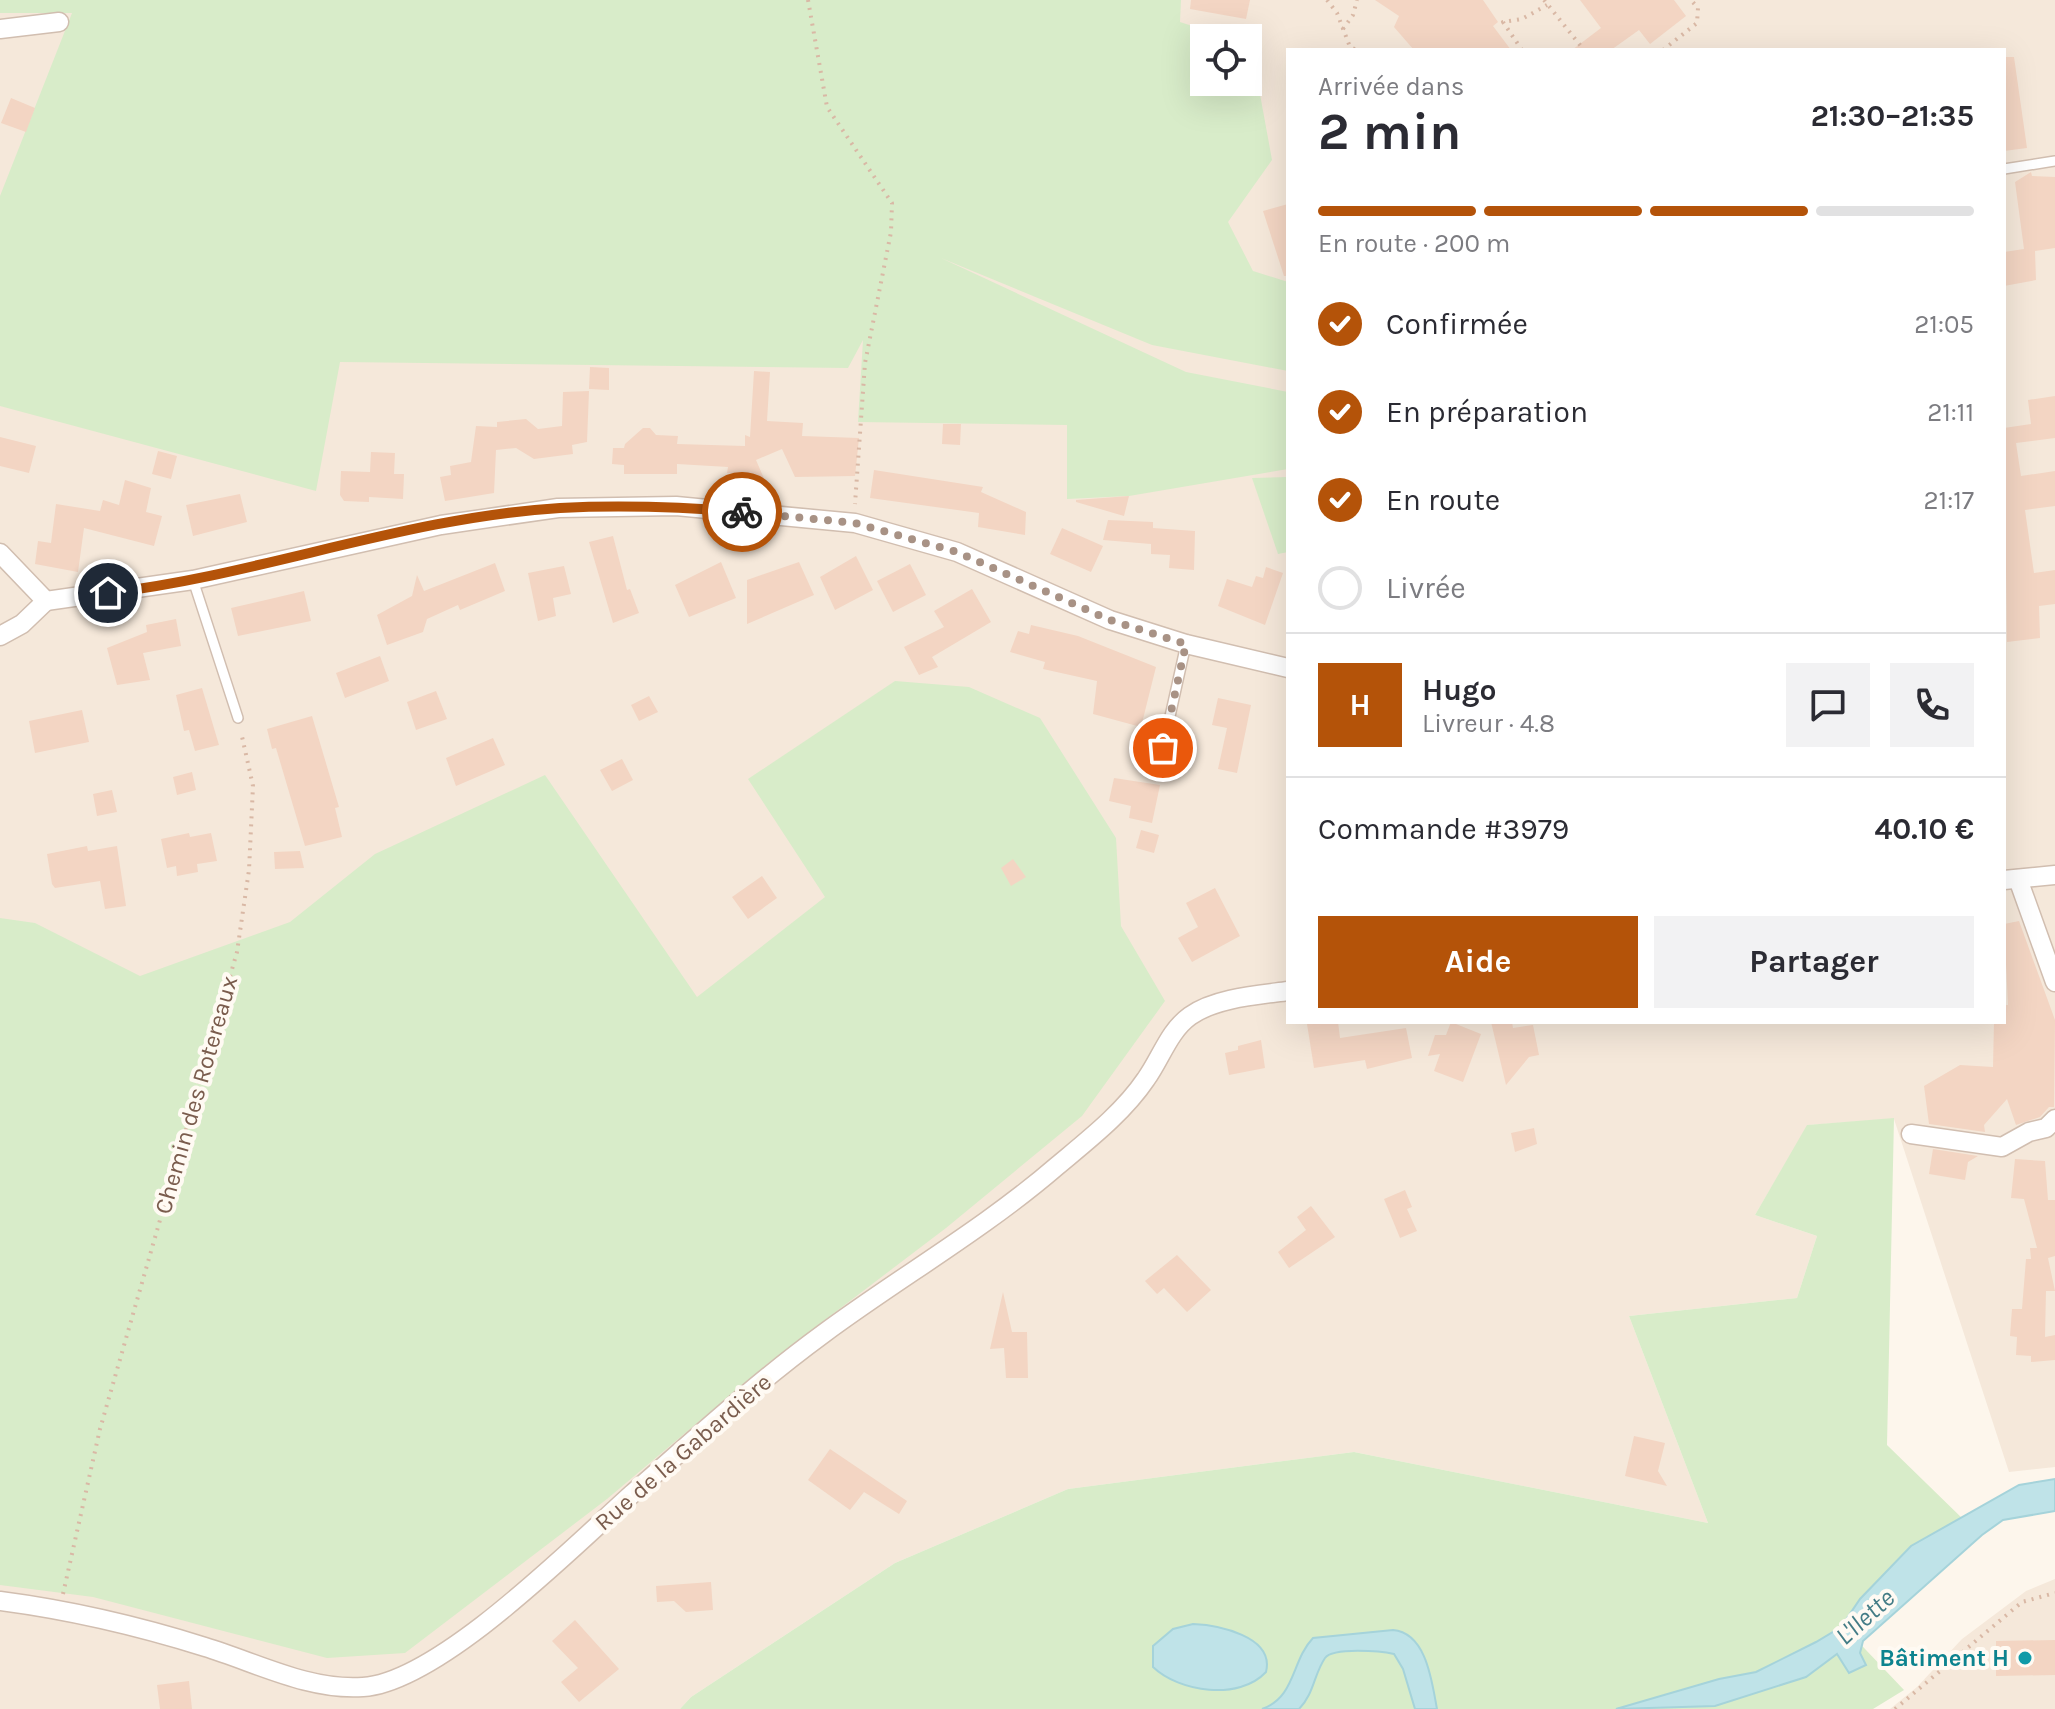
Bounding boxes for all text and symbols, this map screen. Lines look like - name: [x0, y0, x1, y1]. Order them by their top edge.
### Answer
- map controls: [1190, 24, 1262, 96]
- button: locate: [1190, 24, 1262, 96]
- text: Arrivée dans: [1318, 71, 1465, 102]
- text: 21:30–21:35: [1811, 98, 1974, 134]
- text: 2 min: [1318, 101, 1461, 162]
- text: En route · 200 m: [1318, 228, 1510, 259]
- icon: check: [1318, 302, 1362, 346]
- text: Confirmée: [1386, 306, 1528, 342]
- text: 21:05: [1914, 309, 1974, 340]
- icon: check: [1318, 390, 1362, 434]
- text: En préparation: [1386, 394, 1588, 430]
- text: 21:11: [1927, 397, 1974, 428]
- courier: [702, 472, 782, 552]
- icon: check: [1318, 478, 1362, 522]
- text: En route: [1386, 482, 1500, 518]
- text: 21:17: [1924, 485, 1974, 516]
- icon: bike: [720, 490, 764, 534]
- pin: [74, 559, 142, 627]
- text: Livrée: [1386, 570, 1466, 606]
- icon: home: [86, 571, 130, 615]
- button: chat: [1786, 663, 1870, 747]
- button: phone: [1890, 663, 1974, 747]
- text: Hugo: [1422, 672, 1496, 708]
- text: H: [1349, 687, 1371, 723]
- text: Livreur · 4.8: [1422, 708, 1555, 739]
- pin: [1129, 714, 1197, 782]
- icon: bag: [1141, 726, 1185, 770]
- text: Commande #3979: [1318, 811, 1569, 847]
- text: 40.10 €: [1874, 811, 1974, 847]
- button: Aide: [1318, 916, 1638, 1008]
- button: Partager: [1654, 916, 1974, 1008]
- street label: Chemin des Rotereaux: [149, 973, 243, 1217]
- street label: Rue de la Gabardière: [589, 1368, 777, 1536]
- water label: L'Ilette: [1829, 1582, 1901, 1652]
- place label: Bâtiment H: [1879, 1644, 2009, 1672]
- marker: Bâtiment H: [2016, 1649, 2034, 1667]

